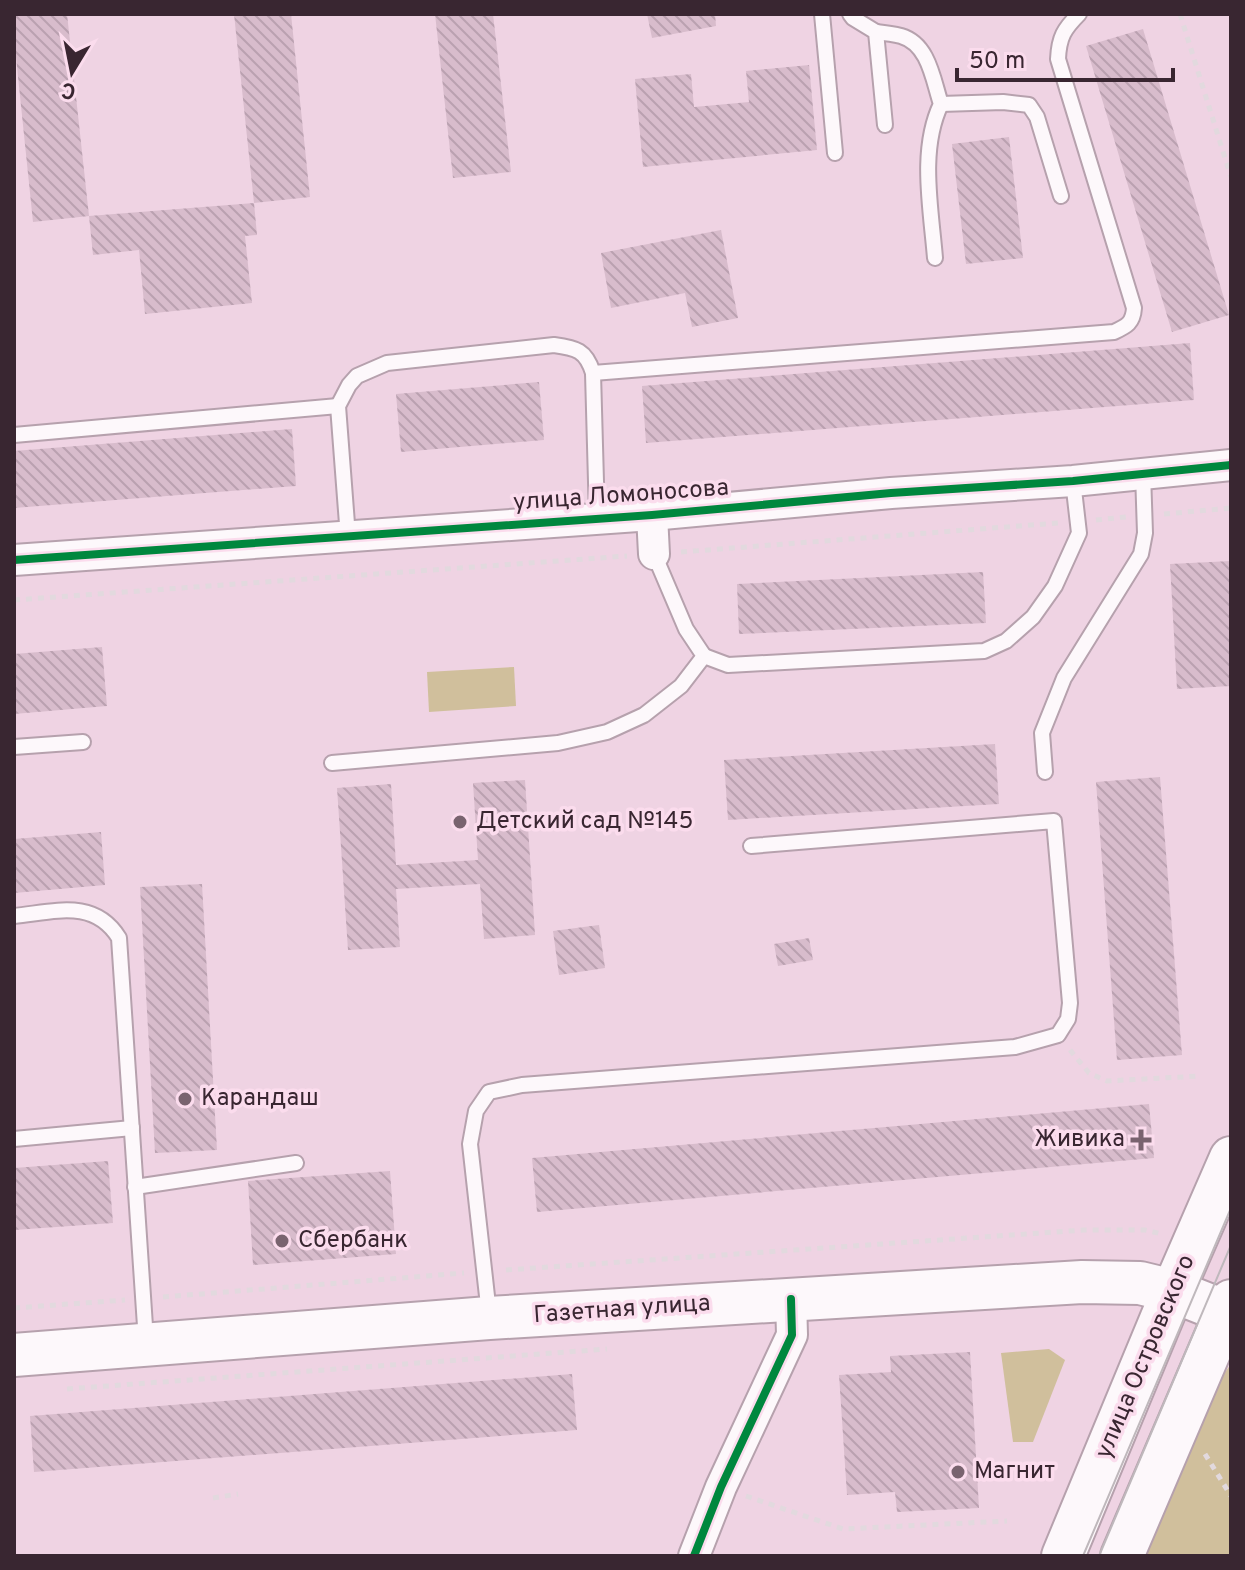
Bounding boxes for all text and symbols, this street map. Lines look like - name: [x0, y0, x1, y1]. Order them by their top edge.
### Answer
- north arrow: [32, 32, 112, 112]
- scale bar: [957, 32, 1173, 82]
- text: 50 m: [969, 47, 1025, 77]
- text: С: [60, 75, 78, 104]
- street label: улица Ломоносова: [512, 473, 730, 519]
- place label: Детский сад №145: [476, 807, 693, 837]
- marker: Детский сад №145: [451, 813, 469, 831]
- place label: Карандаш: [201, 1084, 319, 1114]
- marker: Карандаш: [176, 1090, 194, 1108]
- place label: Живика: [1034, 1125, 1125, 1155]
- marker: Живика: [1132, 1131, 1150, 1149]
- place label: Сбербанк: [298, 1226, 408, 1256]
- marker: Сбербанк: [273, 1232, 291, 1250]
- street label: улица Островского: [1089, 1250, 1203, 1464]
- street label: Газетная улица: [533, 1289, 711, 1331]
- place label: Магнит: [974, 1457, 1055, 1487]
- marker: Магнит: [949, 1463, 967, 1481]

